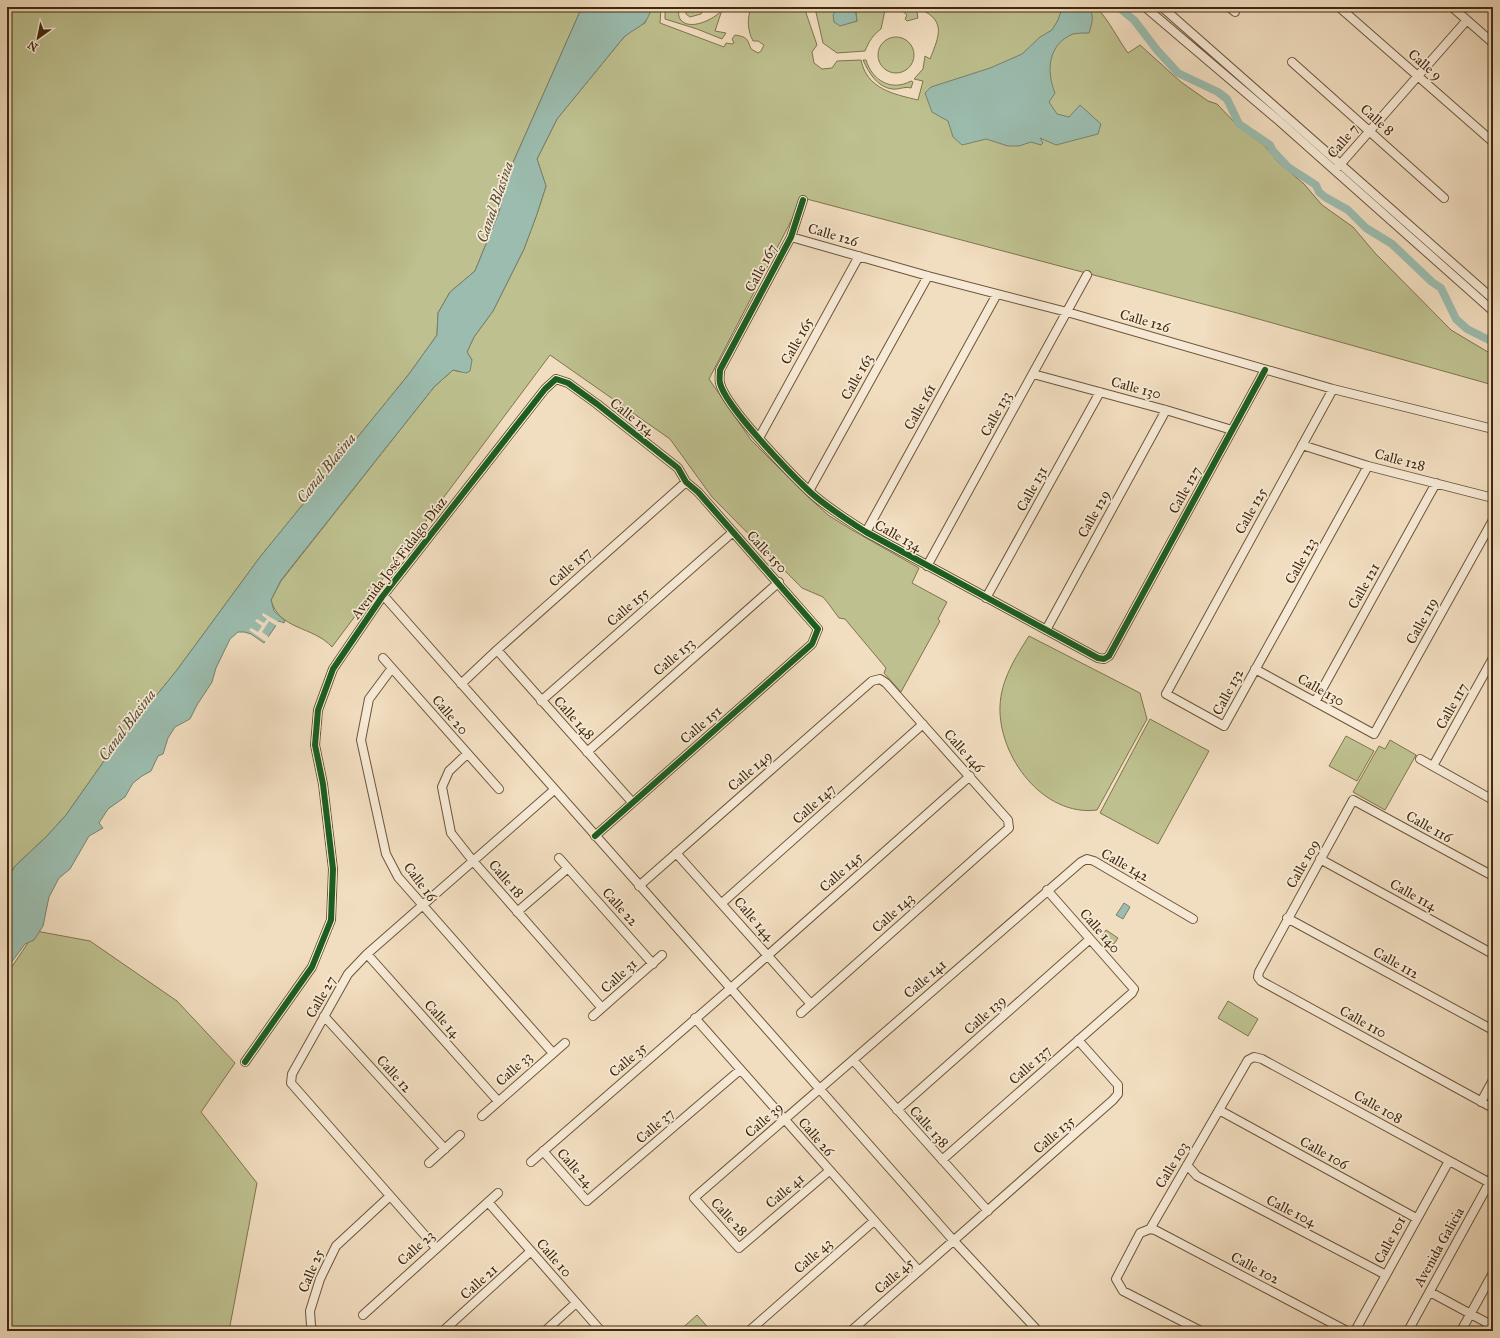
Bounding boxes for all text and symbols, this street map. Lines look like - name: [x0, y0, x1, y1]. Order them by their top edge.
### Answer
- north arrow: [18, 18, 58, 58]
- text: N: [25, 38, 40, 54]
- street label: Calle 9: [1405, 46, 1445, 84]
- street label: Calle 8: [1357, 101, 1397, 139]
- street label: Calle 7: [1324, 120, 1362, 162]
- water label: Canal Blasina: [473, 159, 517, 245]
- street label: Calle 126: [806, 220, 861, 250]
- street label: Calle 167: [741, 241, 781, 295]
- street label: Calle 126: [1118, 306, 1173, 336]
- street label: Calle 165: [777, 314, 817, 367]
- street label: Calle 163: [837, 351, 877, 403]
- street label: Calle 130: [1109, 373, 1163, 403]
- street label: Calle 161: [900, 381, 940, 433]
- street label: Calle 133: [977, 389, 1015, 439]
- street label: Calle 154: [607, 395, 658, 440]
- water label: Canal Blasina: [292, 430, 360, 506]
- street label: Calle 128: [1373, 445, 1427, 475]
- street label: Calle 131: [1013, 463, 1051, 514]
- street label: Calle 127: [1165, 463, 1205, 517]
- street label: Calle 125: [1231, 484, 1271, 537]
- street label: Calle 129: [1074, 487, 1114, 541]
- street label: Avenida José Fidalgo Díaz: [347, 493, 452, 624]
- street label: Calle 134: [872, 516, 925, 556]
- street label: Calle 150: [743, 527, 791, 577]
- street label: Calle 123: [1281, 535, 1321, 587]
- street label: Calle 157: [545, 544, 595, 590]
- street label: Calle 121: [1344, 560, 1384, 612]
- street label: Calle 155: [603, 584, 653, 630]
- street label: Calle 119: [1402, 595, 1442, 647]
- street label: Calle 153: [650, 634, 698, 680]
- street label: Calle 132: [1209, 666, 1247, 718]
- street label: Calle 130: [1295, 670, 1347, 710]
- street label: Calle 117: [1432, 680, 1472, 732]
- water label: Canal Blasina: [94, 686, 160, 764]
- street label: Calle 20: [428, 692, 472, 738]
- street label: Calle 148: [550, 693, 598, 743]
- street label: Calle 151: [677, 702, 726, 748]
- street label: Calle 146: [940, 726, 988, 777]
- street label: Calle 149: [725, 747, 775, 795]
- street label: Calle 147: [789, 780, 839, 828]
- street label: Calle 116: [1403, 807, 1456, 847]
- street label: Calle 109: [1283, 837, 1323, 891]
- street label: Calle 142: [1098, 845, 1152, 885]
- street label: Calle 145: [816, 848, 866, 896]
- street label: Calle 18: [485, 857, 527, 901]
- street label: Calle 16: [400, 859, 441, 906]
- street label: Calle 114: [1387, 875, 1440, 915]
- street label: Calle 22: [598, 884, 642, 930]
- street label: Calle 143: [868, 890, 918, 936]
- street label: Calle 144: [730, 893, 779, 945]
- street label: Calle 140: [1076, 905, 1124, 957]
- street label: Calle 112: [1370, 943, 1422, 983]
- street label: Calle 31: [597, 955, 641, 997]
- street label: Calle 141: [900, 956, 950, 1002]
- street label: Calle 27: [302, 973, 340, 1021]
- street label: Calle 139: [961, 992, 1009, 1038]
- street label: Calle 14: [421, 997, 464, 1042]
- street label: Calle 110: [1337, 1002, 1389, 1042]
- street label: Calle 35: [606, 1039, 651, 1081]
- street label: Calle 137: [1006, 1042, 1054, 1088]
- street label: Calle 33: [492, 1048, 536, 1090]
- street label: Calle 12: [373, 1052, 415, 1096]
- street label: Calle 108: [1351, 1087, 1405, 1127]
- street label: Calle 39: [741, 1099, 787, 1141]
- street label: Calle 138: [906, 1103, 952, 1151]
- street label: Calle 37: [632, 1105, 678, 1147]
- street label: Calle 135: [1030, 1112, 1079, 1158]
- street label: Calle 26: [795, 1114, 838, 1161]
- street label: Calle 106: [1297, 1133, 1352, 1174]
- street label: Calle 103: [1152, 1139, 1192, 1191]
- street label: Calle 24: [553, 1145, 597, 1192]
- street label: Calle 41: [762, 1170, 808, 1212]
- street label: Calle 104: [1263, 1191, 1320, 1231]
- street label: Calle 28: [707, 1194, 751, 1240]
- street label: Avenida Galicia: [1410, 1204, 1468, 1290]
- street label: Calle 101: [1371, 1213, 1410, 1266]
- street label: Calle 23: [394, 1227, 438, 1269]
- street label: Calle 10: [533, 1235, 575, 1281]
- street label: Calle 43: [790, 1235, 836, 1277]
- street label: Calle 25: [295, 1246, 328, 1295]
- street label: Calle 102: [1228, 1248, 1282, 1288]
- street label: Calle 45: [871, 1254, 917, 1298]
- street label: Calle 21: [457, 1261, 501, 1303]

